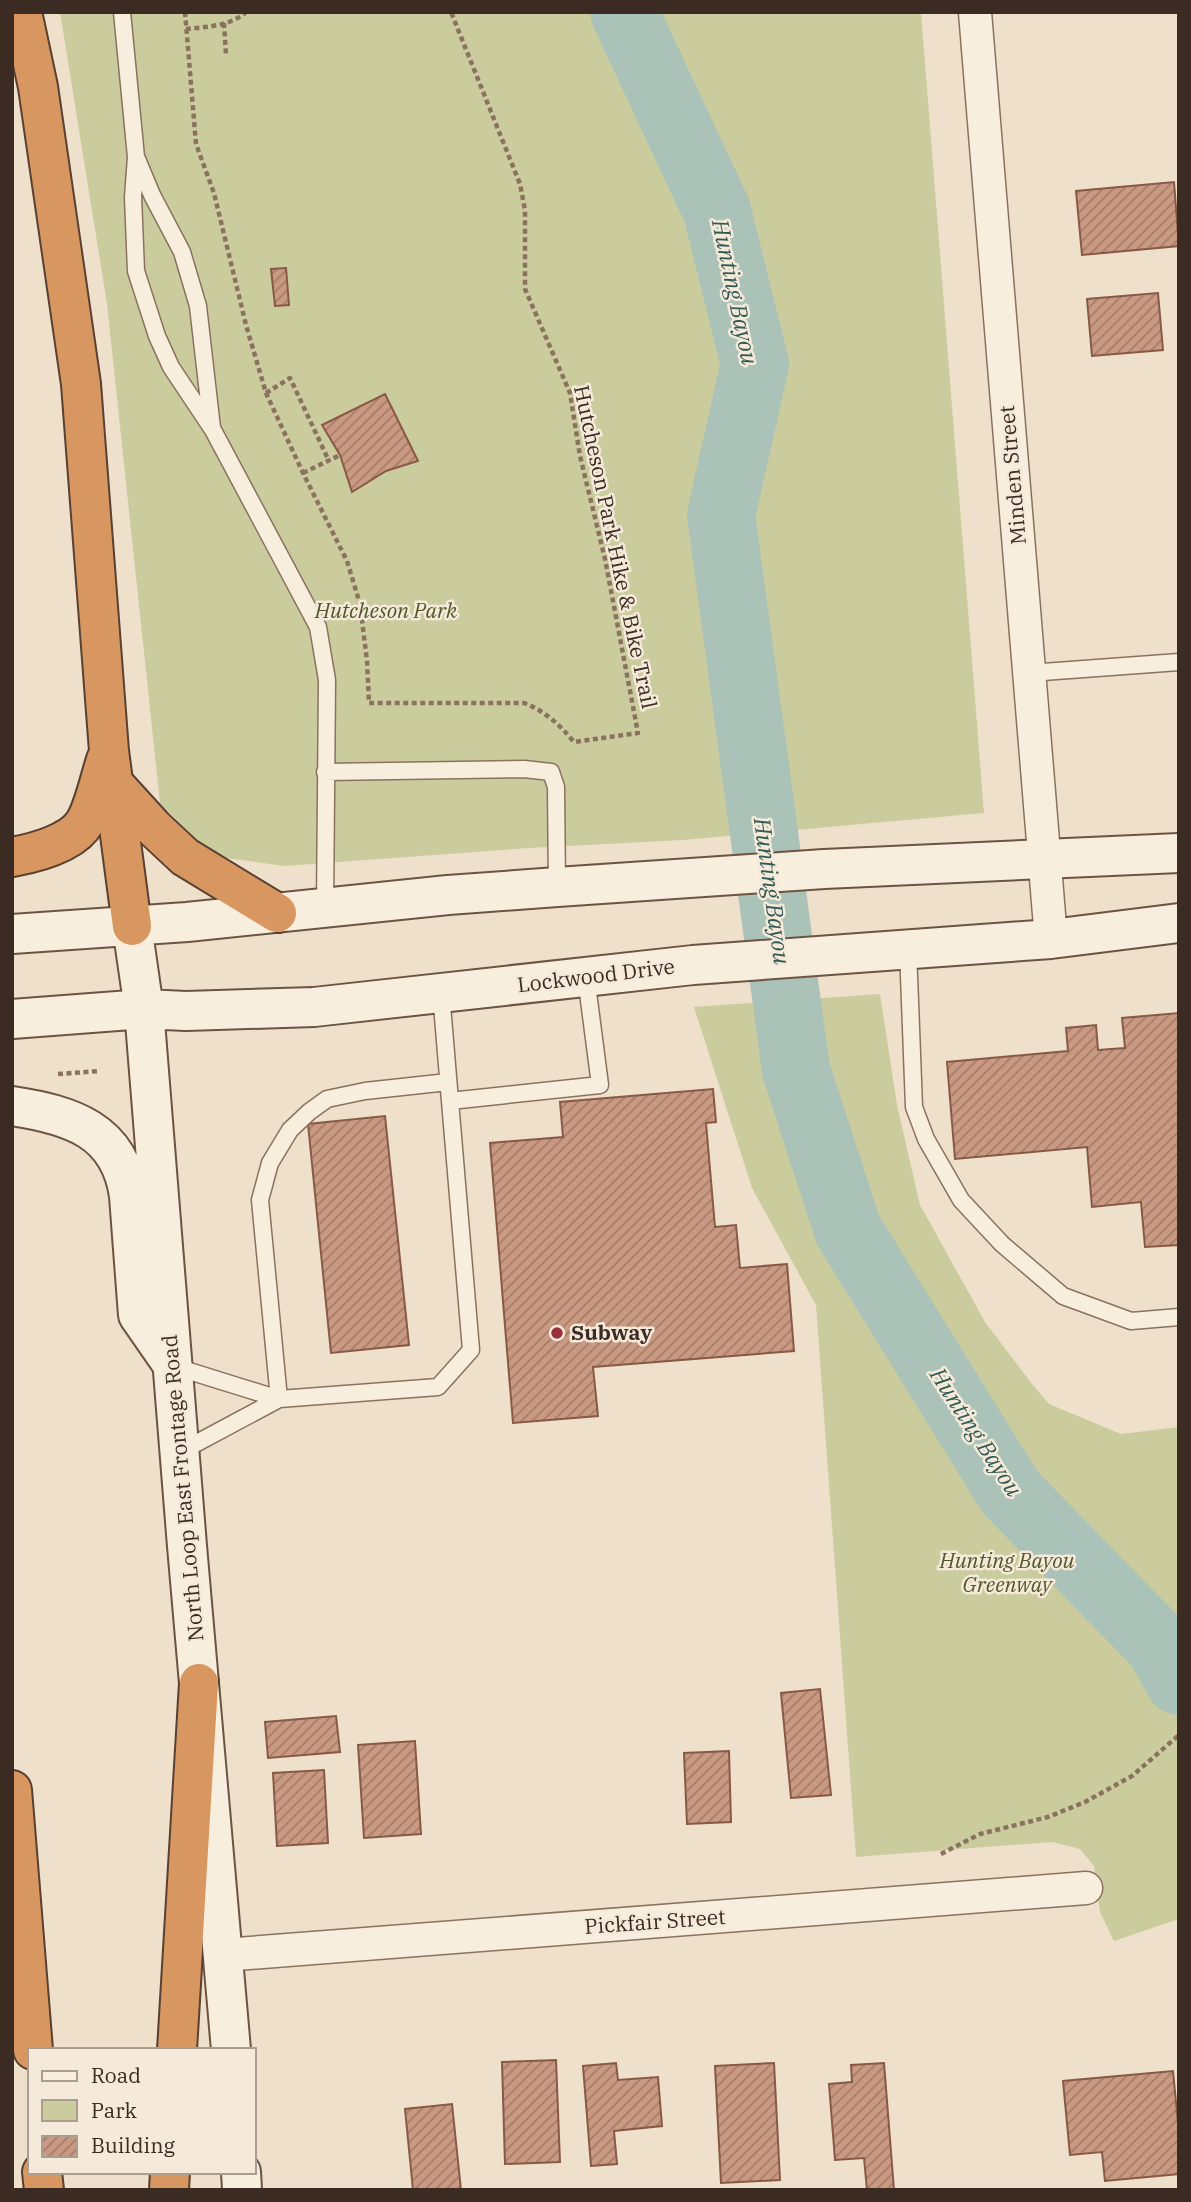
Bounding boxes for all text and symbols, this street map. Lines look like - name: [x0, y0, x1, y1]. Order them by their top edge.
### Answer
- water label: Hunting Bayou: [706, 215, 766, 367]
- street label: Hutcheson Park Hike & Bike Trail: [568, 382, 664, 711]
- street label: Minden Street: [992, 404, 1032, 546]
- park label: Hutcheson Park: [314, 596, 458, 624]
- water label: Hunting Bayou: [748, 815, 798, 966]
- street label: Lockwood Drive: [515, 951, 676, 999]
- place label: Subway: [571, 1318, 652, 1346]
- marker: Subway: [549, 1325, 565, 1341]
- street label: North Loop East Frontage Road: [155, 1333, 209, 1643]
- water label: Hunting Bayou: [923, 1360, 1030, 1502]
- park label: Hunting Bayou Greenway: [938, 1546, 1075, 1598]
- street label: Pickfair Street: [583, 1902, 726, 1940]
- legend: [28, 2048, 256, 2174]
- text: Road: [91, 2061, 141, 2089]
- text: Park: [91, 2096, 138, 2124]
- text: Building: [91, 2131, 176, 2159]

